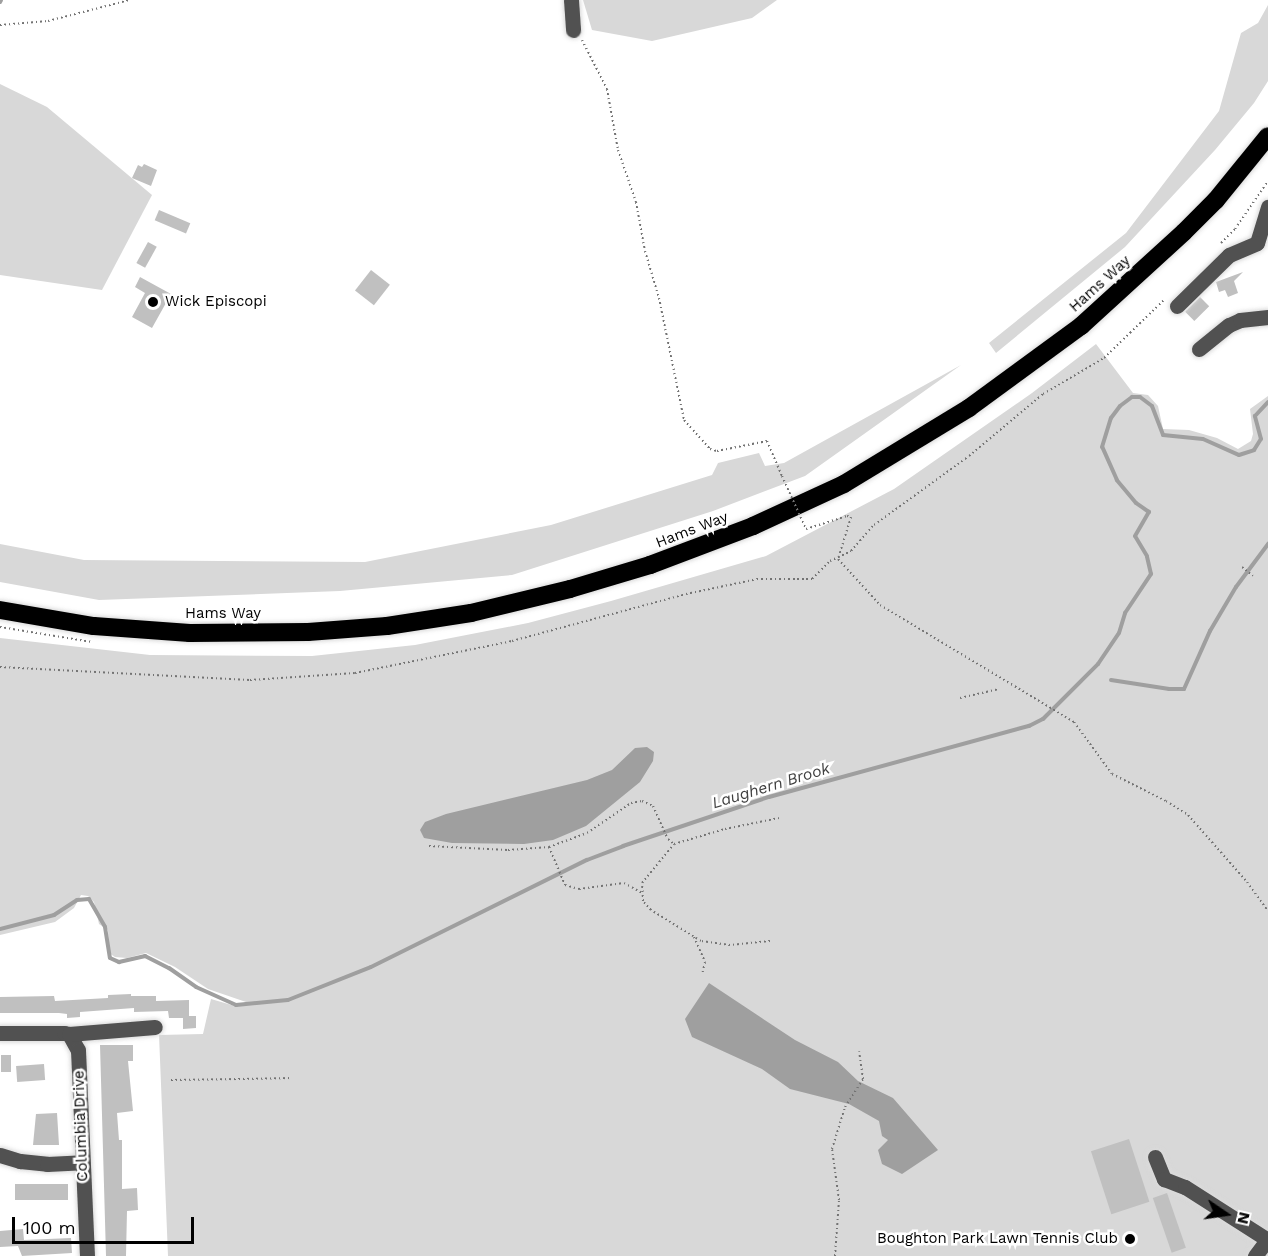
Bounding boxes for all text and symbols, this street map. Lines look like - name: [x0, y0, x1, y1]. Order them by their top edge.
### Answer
- street label: Hams Way: [1066, 252, 1134, 316]
- place label: Wick Episcopi: [165, 293, 267, 311]
- marker: Wick Episcopi: [146, 295, 160, 309]
- street label: Hams Way: [653, 508, 731, 552]
- street label: Hams Way: [185, 605, 261, 623]
- water label: Laughern Brook: [710, 759, 832, 813]
- street label: Columbia Drive: [70, 1070, 92, 1182]
- north arrow: [1196, 1184, 1256, 1244]
- scale bar: [15, 1205, 196, 1243]
- text: N: [1233, 1210, 1255, 1226]
- text: 100 m: [23, 1217, 76, 1238]
- place label: Boughton Park Lawn Tennis Club: [876, 1230, 1118, 1248]
- marker: Boughton Park Lawn Tennis Club: [1123, 1232, 1137, 1246]

